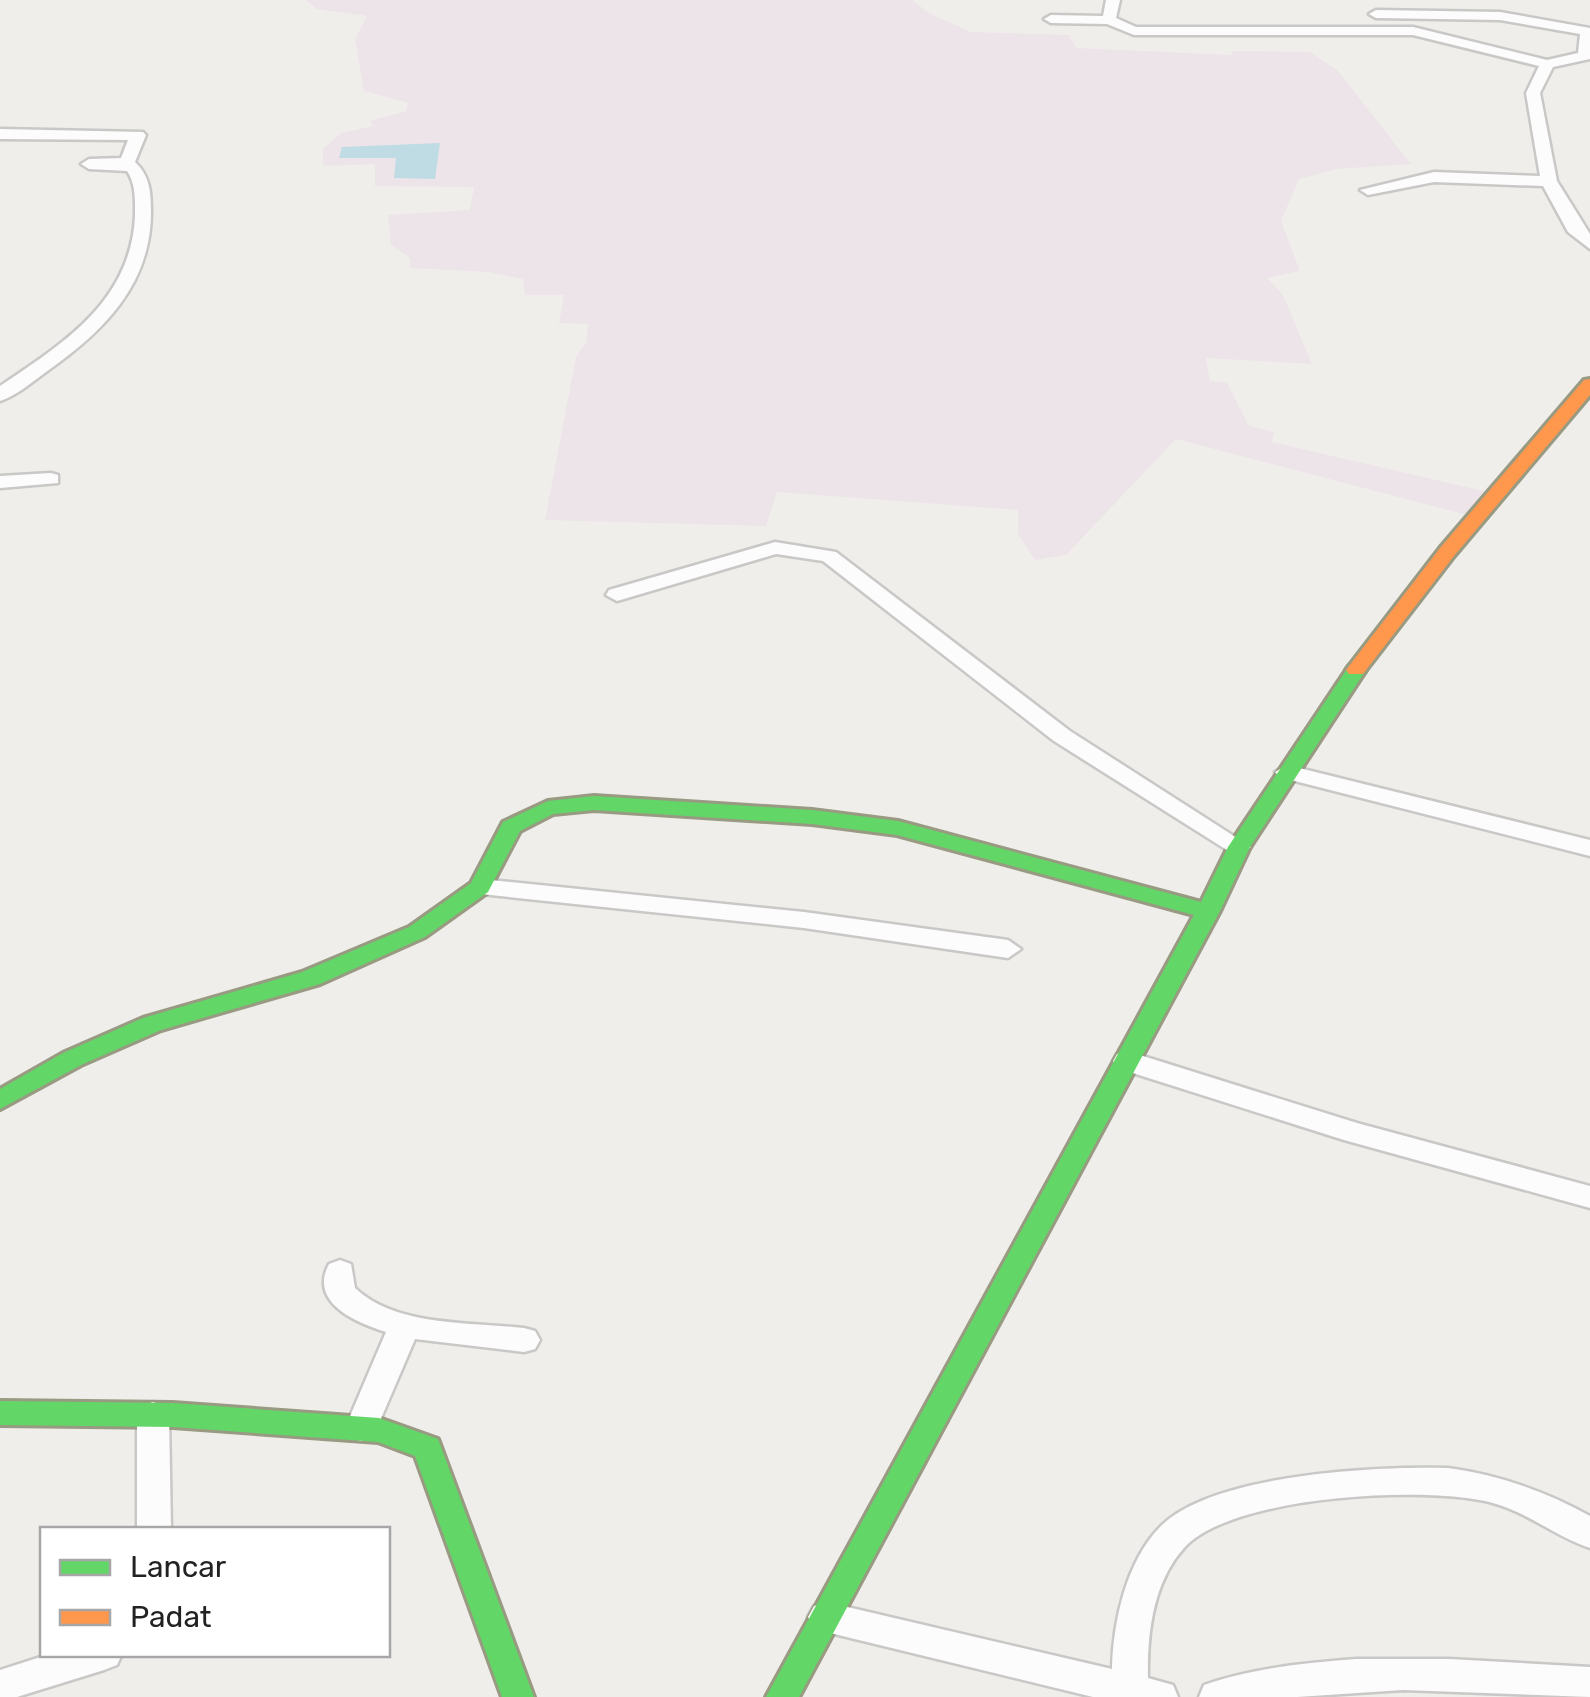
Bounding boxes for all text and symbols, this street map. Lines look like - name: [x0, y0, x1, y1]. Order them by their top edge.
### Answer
- legend: [40, 1527, 390, 1657]
- text: Lancar: [130, 1549, 227, 1585]
- text: Padat: [130, 1599, 212, 1635]

